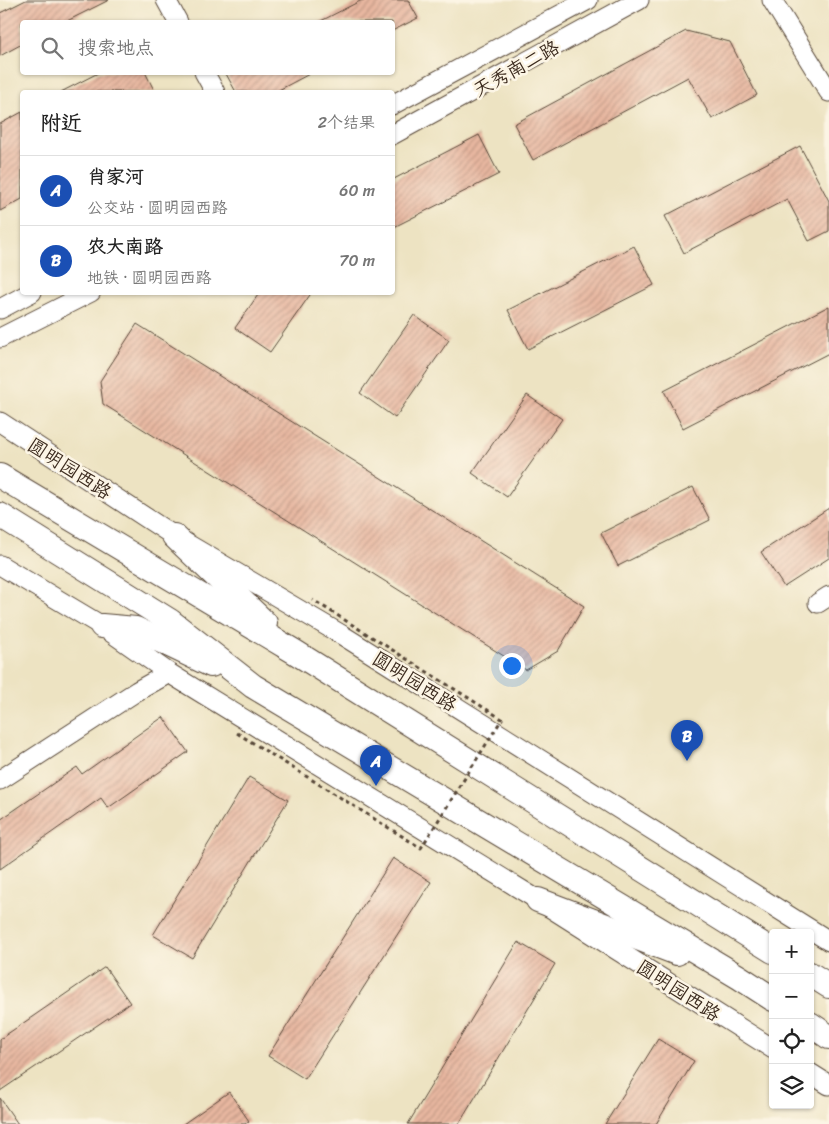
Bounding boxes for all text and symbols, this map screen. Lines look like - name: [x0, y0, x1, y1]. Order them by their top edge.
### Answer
- search box: [20, 20, 395, 75]
- text: 搜索地点: [78, 31, 154, 64]
- street label: 天秀南二路: [467, 31, 566, 106]
- icon: search: [38, 34, 66, 62]
- text: 附近: [40, 104, 82, 142]
- text: 2个结果: [318, 108, 375, 137]
- text: 肖家河: [87, 160, 144, 193]
- text: A: [51, 176, 61, 205]
- text: 60 m: [339, 176, 375, 205]
- text: 公交站 · 圆明园西路: [87, 193, 228, 222]
- text: 农大南路: [87, 230, 163, 263]
- text: B: [51, 246, 61, 275]
- text: 70 m: [339, 246, 375, 275]
- text: 地铁 · 圆明园西路: [87, 263, 212, 292]
- street label: 圆明园西路: [21, 429, 119, 508]
- street label: 圆明园西路: [366, 642, 464, 721]
- your location: [499, 653, 525, 679]
- pin: B: [671, 720, 703, 761]
- pin: A: [360, 745, 392, 786]
- map controls: [769, 929, 814, 1109]
- button: +: [769, 929, 814, 974]
- street label: 圆明园西路: [630, 951, 728, 1030]
- button: −: [769, 974, 814, 1019]
- button: locate: [769, 1019, 814, 1064]
- button: layers: [769, 1064, 814, 1109]

